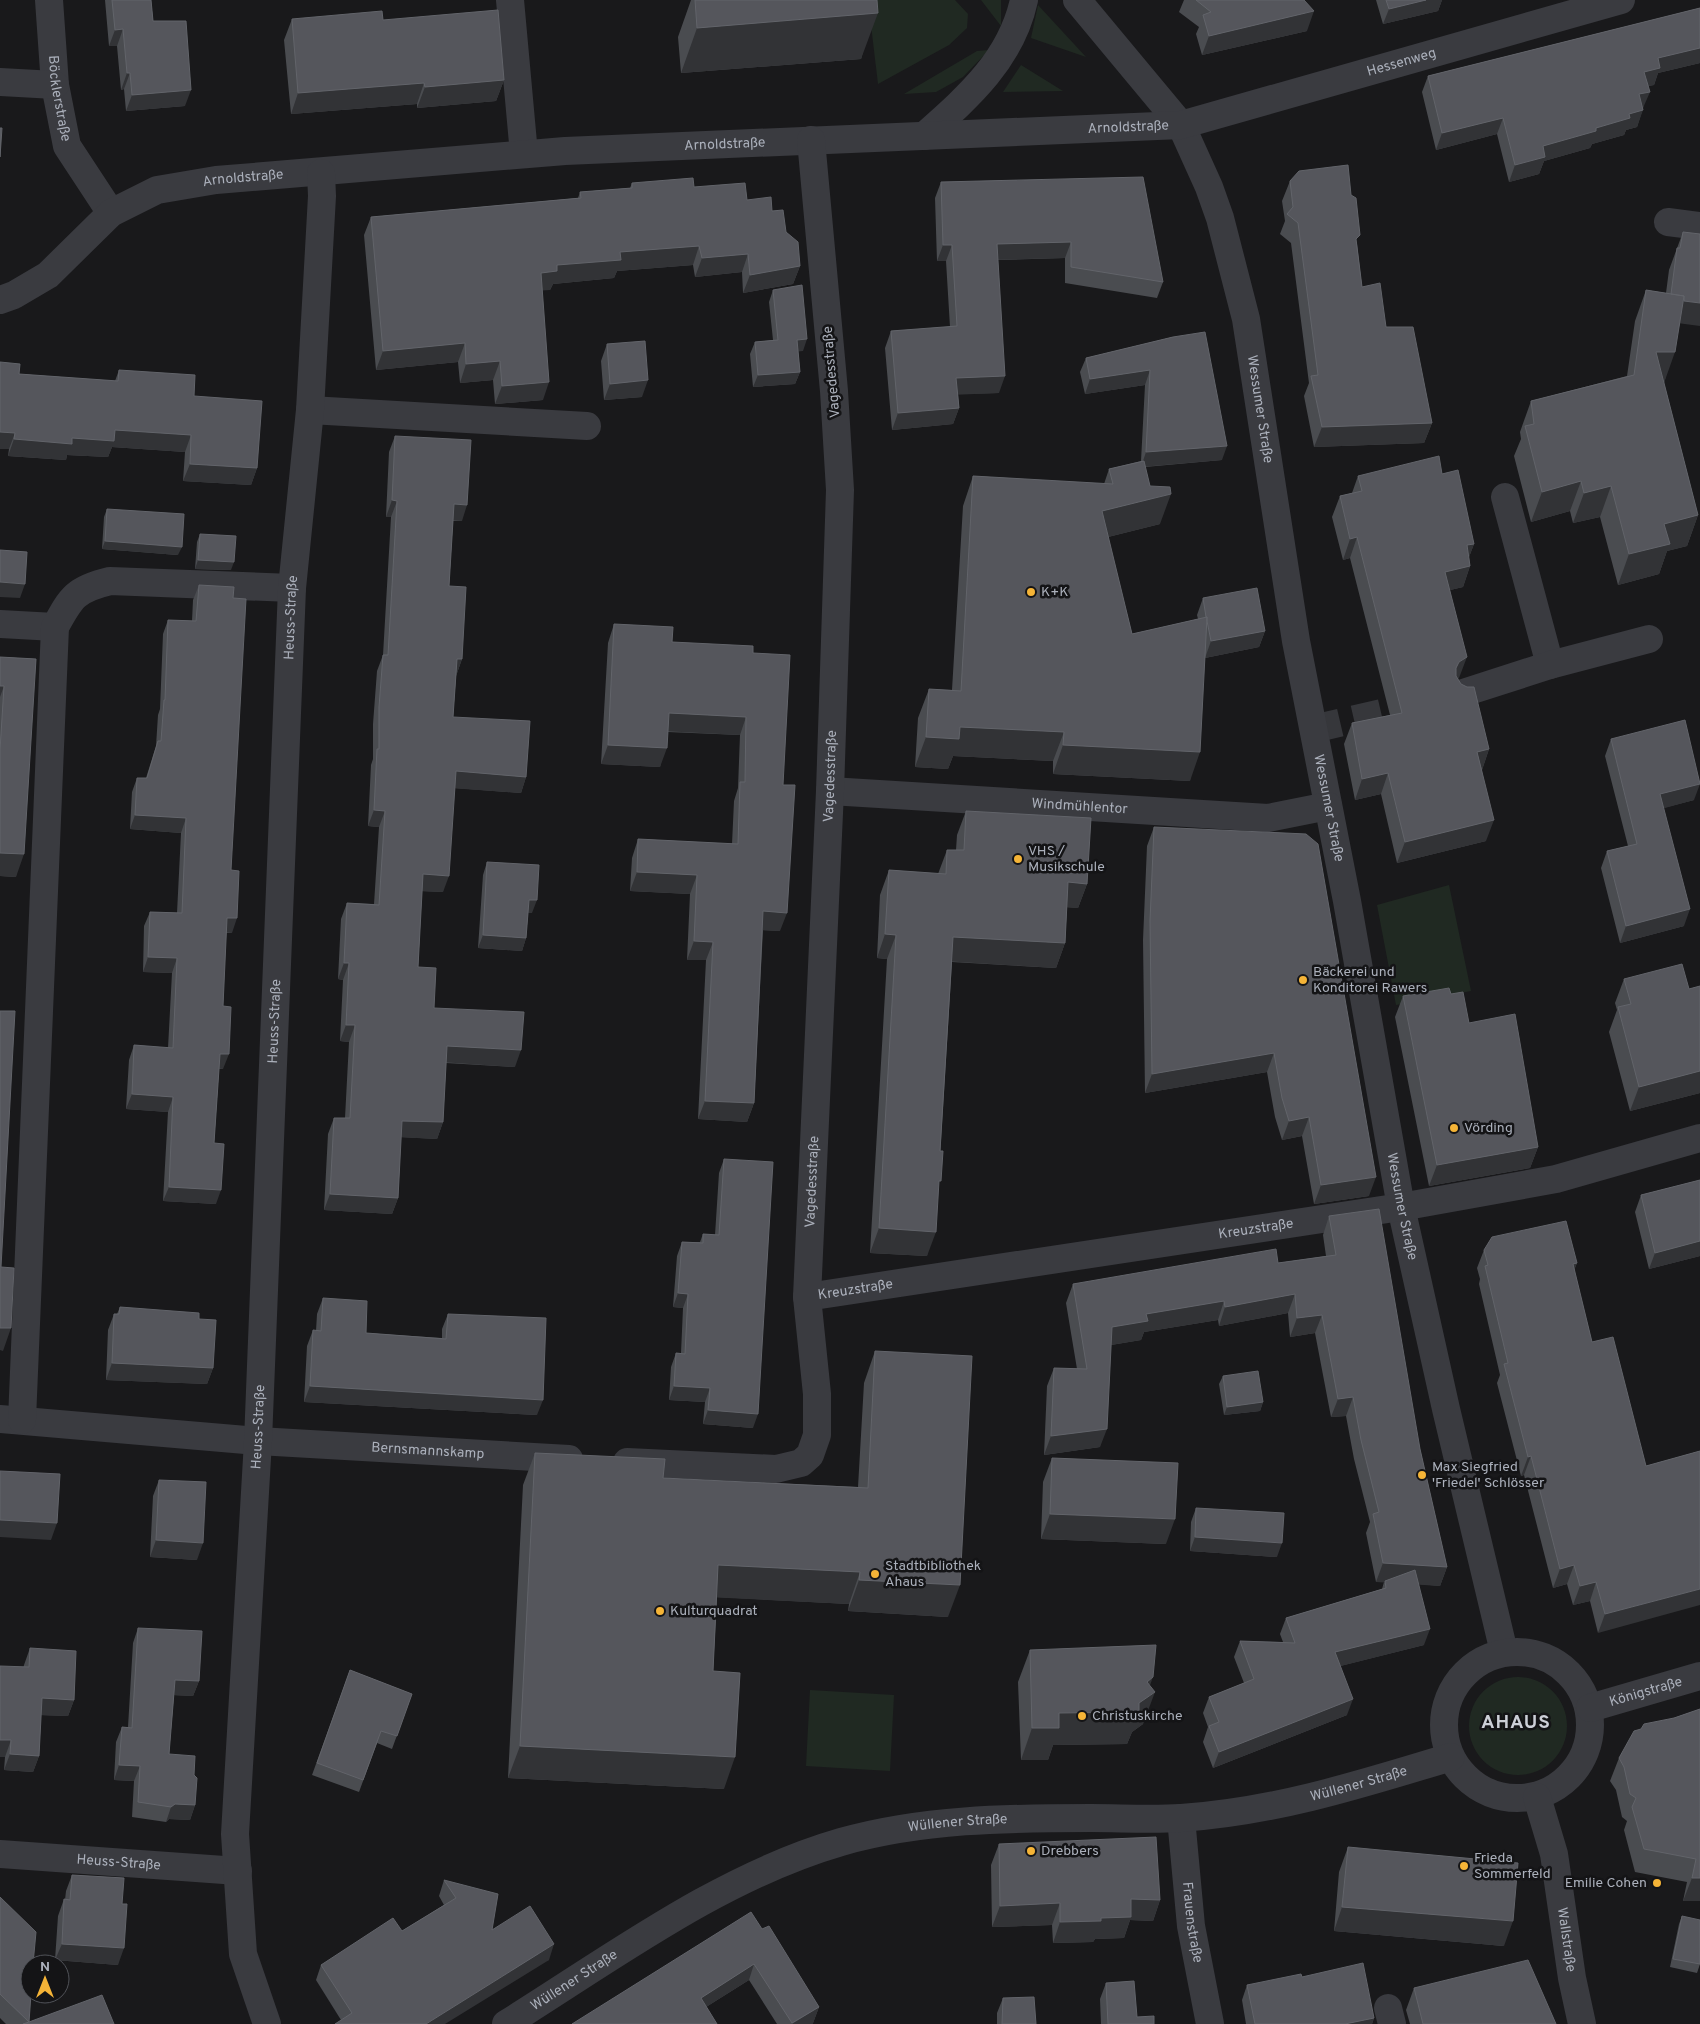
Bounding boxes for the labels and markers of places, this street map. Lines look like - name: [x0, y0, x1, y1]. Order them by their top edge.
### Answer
- place label: K+K: [1041, 584, 1069, 601]
- marker: K+K: [1025, 586, 1037, 598]
- place label: VHS / Musikschule: [1028, 843, 1105, 876]
- marker: VHS / Musikschule: [1012, 853, 1024, 865]
- place label: Bäckerei und Konditorei Rawers: [1313, 964, 1427, 997]
- marker: Bäckerei und Konditorei Rawers: [1297, 974, 1309, 986]
- place label: Vörding: [1464, 1120, 1513, 1137]
- marker: Vörding: [1448, 1122, 1460, 1134]
- place label: Max Siegfried 'Friedel' Schlösser: [1432, 1459, 1545, 1492]
- marker: Max Siegfried 'Friedel' Schlösser: [1416, 1469, 1428, 1481]
- place label: Stadtbibliothek Ahaus: [885, 1558, 981, 1591]
- marker: Stadtbibliothek Ahaus: [869, 1568, 881, 1580]
- place label: Kulturquadrat: [670, 1603, 758, 1620]
- marker: Kulturquadrat: [654, 1605, 666, 1617]
- place label: Christuskirche: [1092, 1708, 1183, 1725]
- marker: Christuskirche: [1076, 1710, 1088, 1722]
- place label: Drebbers: [1041, 1843, 1099, 1860]
- marker: Drebbers: [1025, 1845, 1037, 1857]
- place label: Frieda Sommerfeld: [1474, 1850, 1551, 1883]
- marker: Frieda Sommerfeld: [1458, 1860, 1470, 1872]
- place label: Emilie Cohen: [1565, 1875, 1647, 1892]
- marker: Emilie Cohen: [1651, 1877, 1663, 1889]

